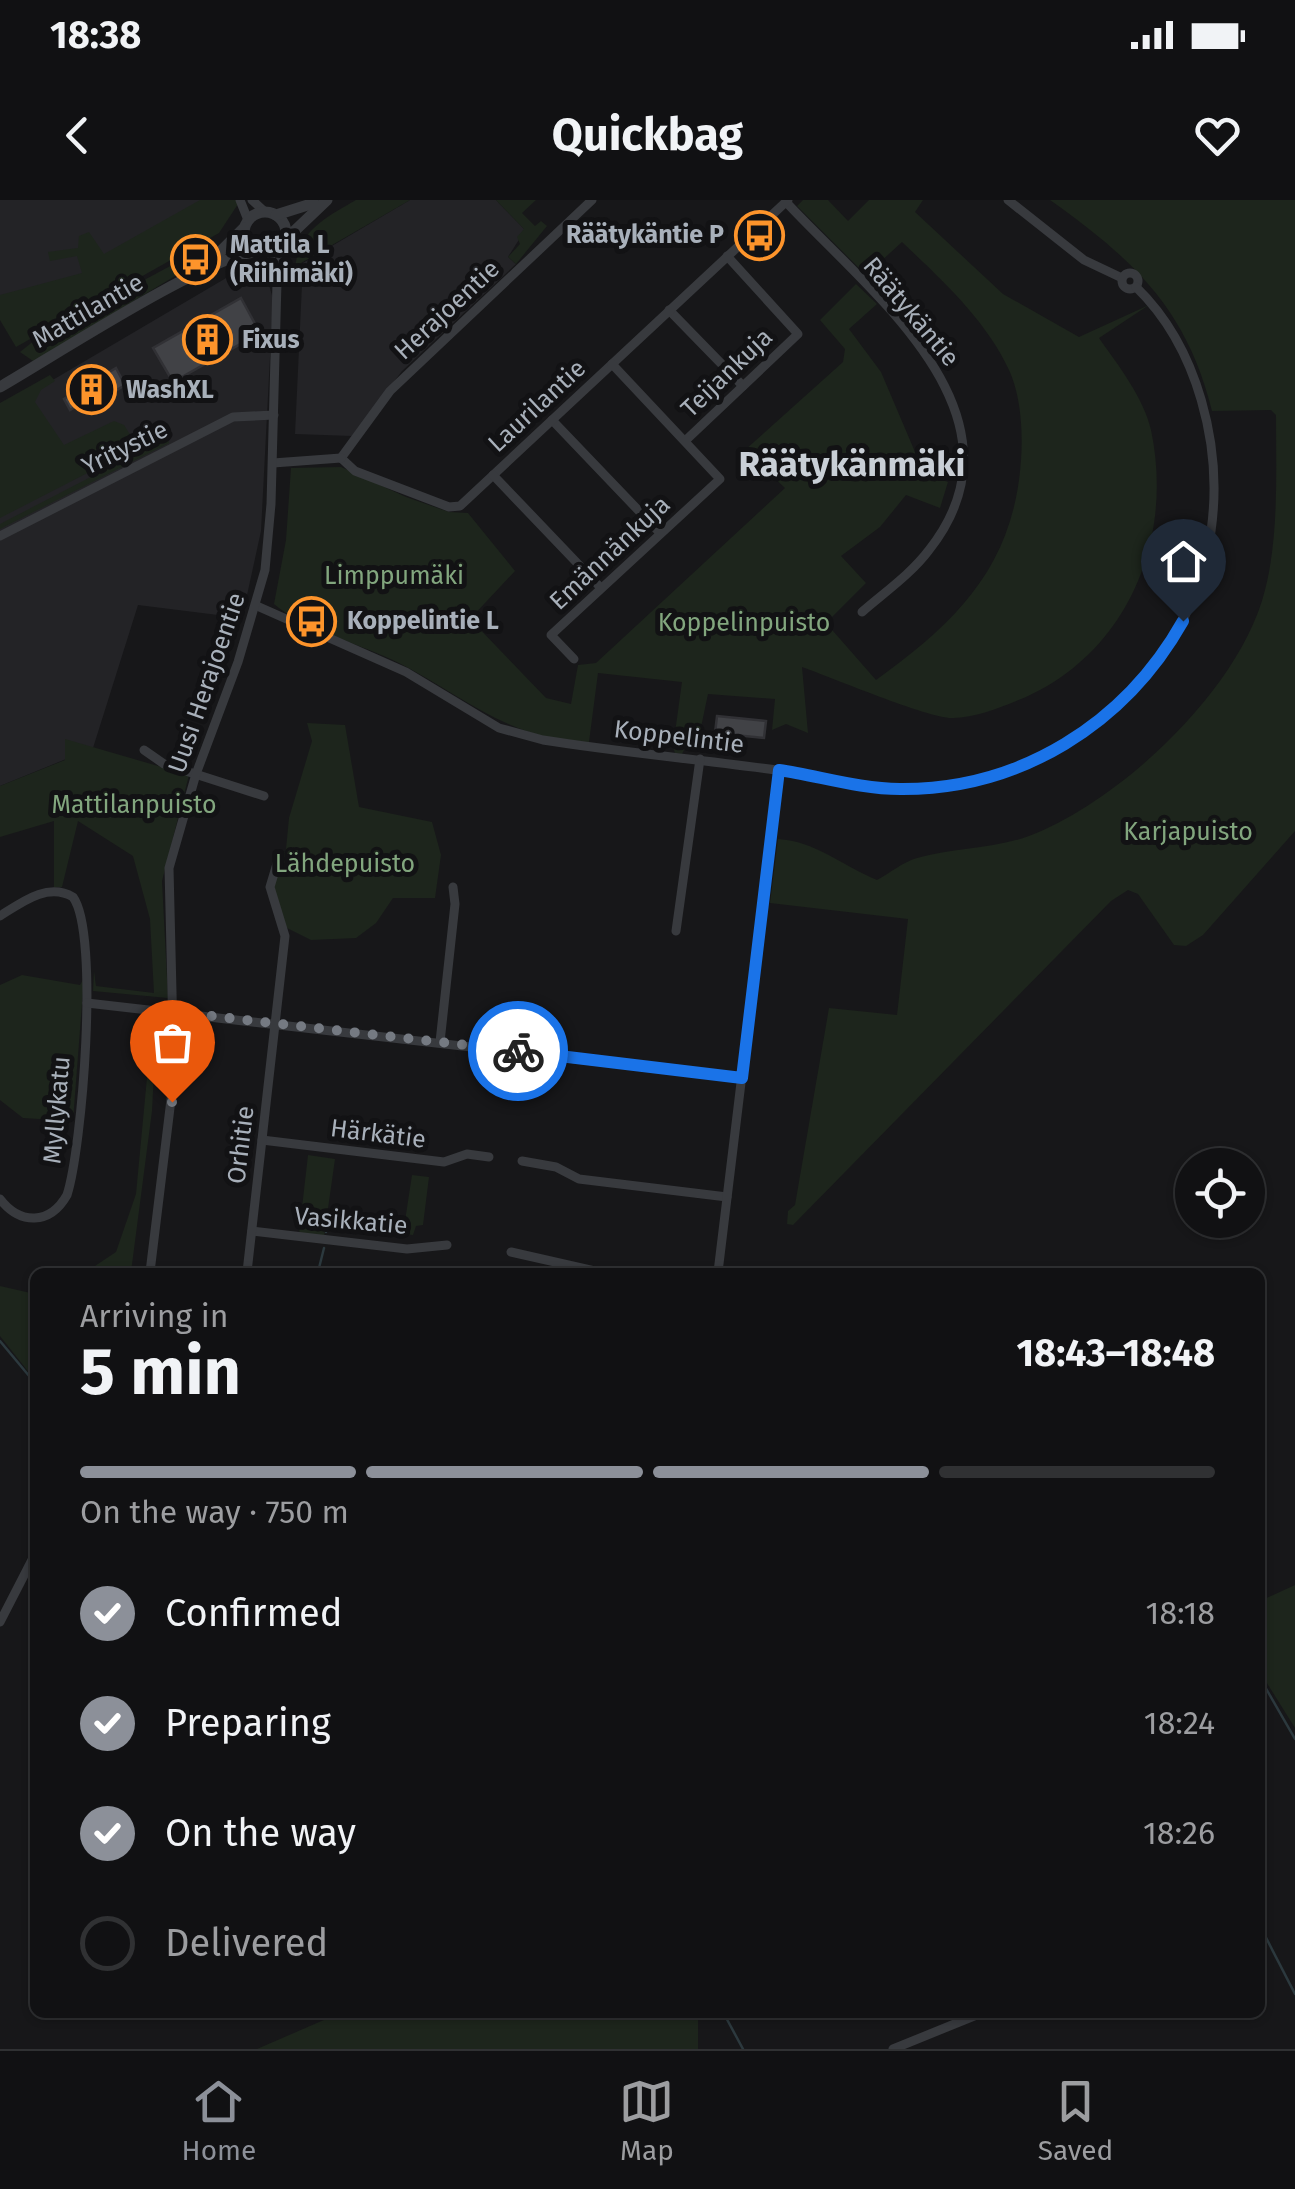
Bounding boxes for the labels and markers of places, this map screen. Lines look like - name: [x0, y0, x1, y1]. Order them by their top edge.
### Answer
- bus stop icon: Räätykäntie P: [733, 209, 785, 261]
- place label: Räätykäntie P: [566, 220, 724, 250]
- place label: Mattila L (Riihimäki): [230, 230, 353, 289]
- bus stop icon: Mattila L (Riihimäki): [169, 233, 221, 285]
- building icon: Fixus: [181, 314, 233, 366]
- place label: Fixus: [242, 325, 299, 355]
- building icon: WashXL: [65, 364, 117, 416]
- place label: WashXL: [126, 375, 214, 405]
- pin: [1141, 519, 1226, 622]
- bus stop icon: Koppelintie L: [286, 595, 338, 647]
- place label: Koppelintie L: [347, 606, 499, 636]
- pin: [130, 1000, 215, 1103]

